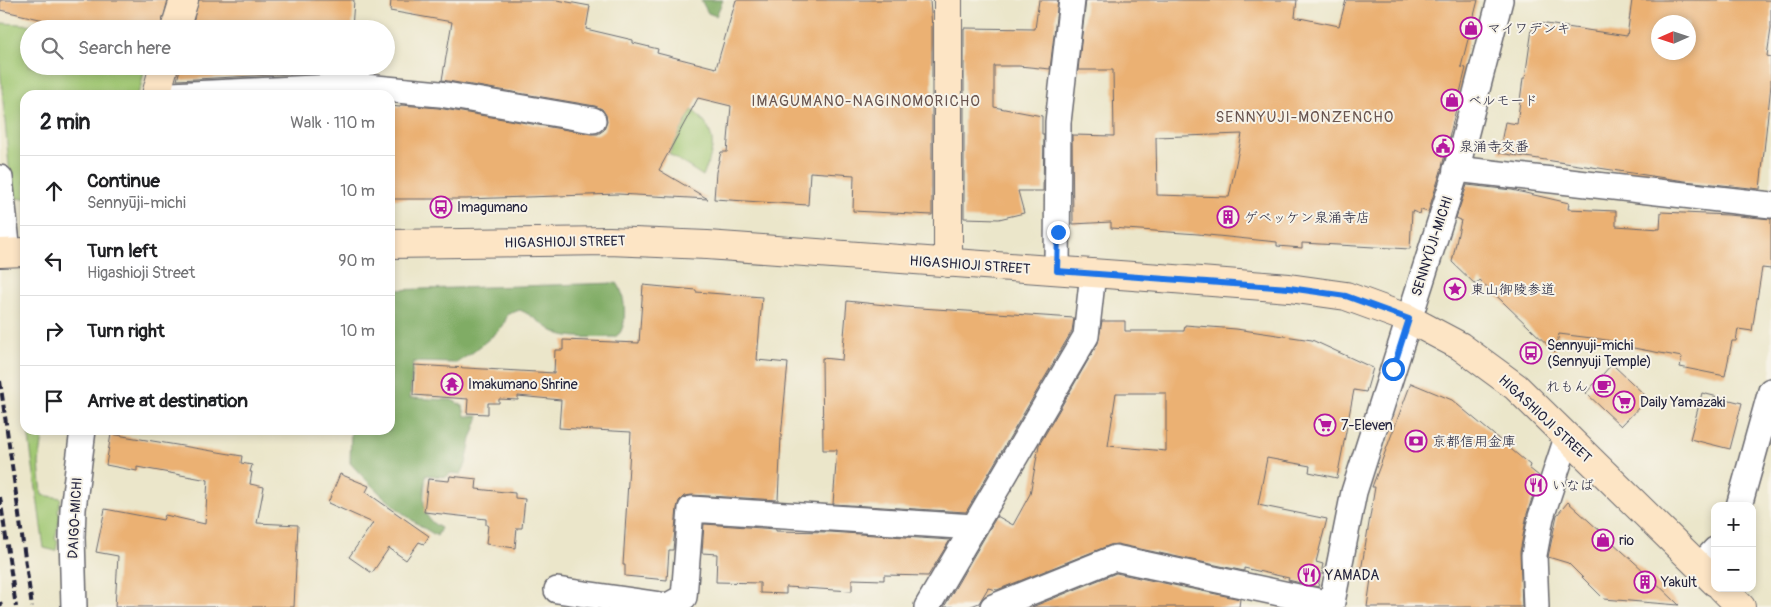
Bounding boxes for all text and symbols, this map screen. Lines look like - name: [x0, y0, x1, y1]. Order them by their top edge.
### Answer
- north arrow: [1651, 15, 1696, 60]
- shop icon: マイワデンキ: [1459, 16, 1483, 40]
- search box: [20, 20, 395, 75]
- place label: マイワデンキ: [1487, 20, 1570, 37]
- icon: search: [38, 34, 66, 62]
- text: Search here: [78, 36, 171, 60]
- shop icon: ベルモード: [1440, 88, 1464, 112]
- district label: IMAGUMANO-NAGINOMORICHO: [751, 92, 981, 111]
- place label: ベルモード: [1468, 92, 1538, 109]
- district label: SENNYUJI-MONZENCHO: [1216, 108, 1394, 127]
- text: 2 min: [40, 109, 90, 136]
- text: Walk · 110 m: [290, 113, 375, 133]
- public building icon: 泉涌寺交番: [1431, 134, 1455, 158]
- place label: 泉涌寺交番: [1459, 138, 1529, 155]
- text: Continue: [87, 169, 160, 193]
- icon: ahead: [40, 177, 68, 205]
- text: 10 m: [340, 181, 375, 201]
- text: Sennyūji-michi: [87, 193, 186, 213]
- street label: SENNYŪJI-MICHI: [1407, 193, 1456, 298]
- bus stop icon: Imagumano: [429, 195, 453, 219]
- place label: Imagumano: [457, 199, 528, 216]
- building icon: ゲベッケン泉涌寺店: [1216, 205, 1240, 229]
- place label: ゲベッケン泉涌寺店: [1244, 209, 1370, 226]
- route end: [1047, 221, 1070, 244]
- street label: HIGASHIOJI STREET: [504, 232, 626, 252]
- text: Turn left: [87, 239, 157, 263]
- icon: left: [40, 247, 68, 275]
- text: 90 m: [338, 251, 375, 271]
- street label: HIGASHIOJI STREET: [909, 252, 1031, 278]
- text: Higashioji Street: [87, 263, 195, 283]
- place icon: 東山御陵参道: [1443, 277, 1467, 301]
- place label: 東山御陵参道: [1471, 281, 1555, 298]
- icon: right: [40, 317, 68, 345]
- text: Turn right: [87, 319, 165, 343]
- text: 10 m: [340, 321, 375, 341]
- place label: Sennyuji-michi (Sennyuji Temple): [1547, 337, 1651, 370]
- bus stop icon: Sennyuji-michi (Sennyuji Temple): [1519, 341, 1543, 365]
- route start: [1382, 358, 1405, 381]
- street label: HIGASHIOJI STREET: [1495, 371, 1595, 467]
- temple icon: Imakumano Shrine: [440, 372, 464, 396]
- cafe icon: れもん: [1592, 374, 1616, 398]
- place label: Imakumano Shrine: [468, 376, 578, 393]
- place label: れもん: [1546, 378, 1588, 395]
- icon: arrive: [40, 387, 68, 415]
- text: Arrive at destination: [87, 389, 248, 413]
- supermarket icon: Daily Yamazaki: [1612, 390, 1636, 414]
- place label: Daily Yamazaki: [1640, 394, 1726, 411]
- supermarket icon: 7-Eleven: [1313, 413, 1337, 437]
- place label: 7-Eleven: [1341, 417, 1393, 434]
- bank icon: 京都信用金庫: [1404, 429, 1428, 453]
- place label: 京都信用金庫: [1432, 433, 1516, 450]
- restaurant icon: いなば: [1524, 473, 1548, 497]
- street label: DAIGO-MICHI: [64, 477, 86, 559]
- place label: いなば: [1552, 477, 1594, 494]
- map controls: [1711, 502, 1756, 592]
- button: +: [1711, 502, 1756, 547]
- shop icon: rio: [1591, 528, 1615, 552]
- place label: rio: [1619, 532, 1634, 549]
- button: −: [1711, 547, 1756, 592]
- restaurant icon: YAMADA: [1297, 563, 1321, 587]
- place label: YAMADA: [1324, 567, 1379, 584]
- building icon: Yakult: [1633, 570, 1657, 594]
- place label: Yakult: [1660, 574, 1697, 591]

